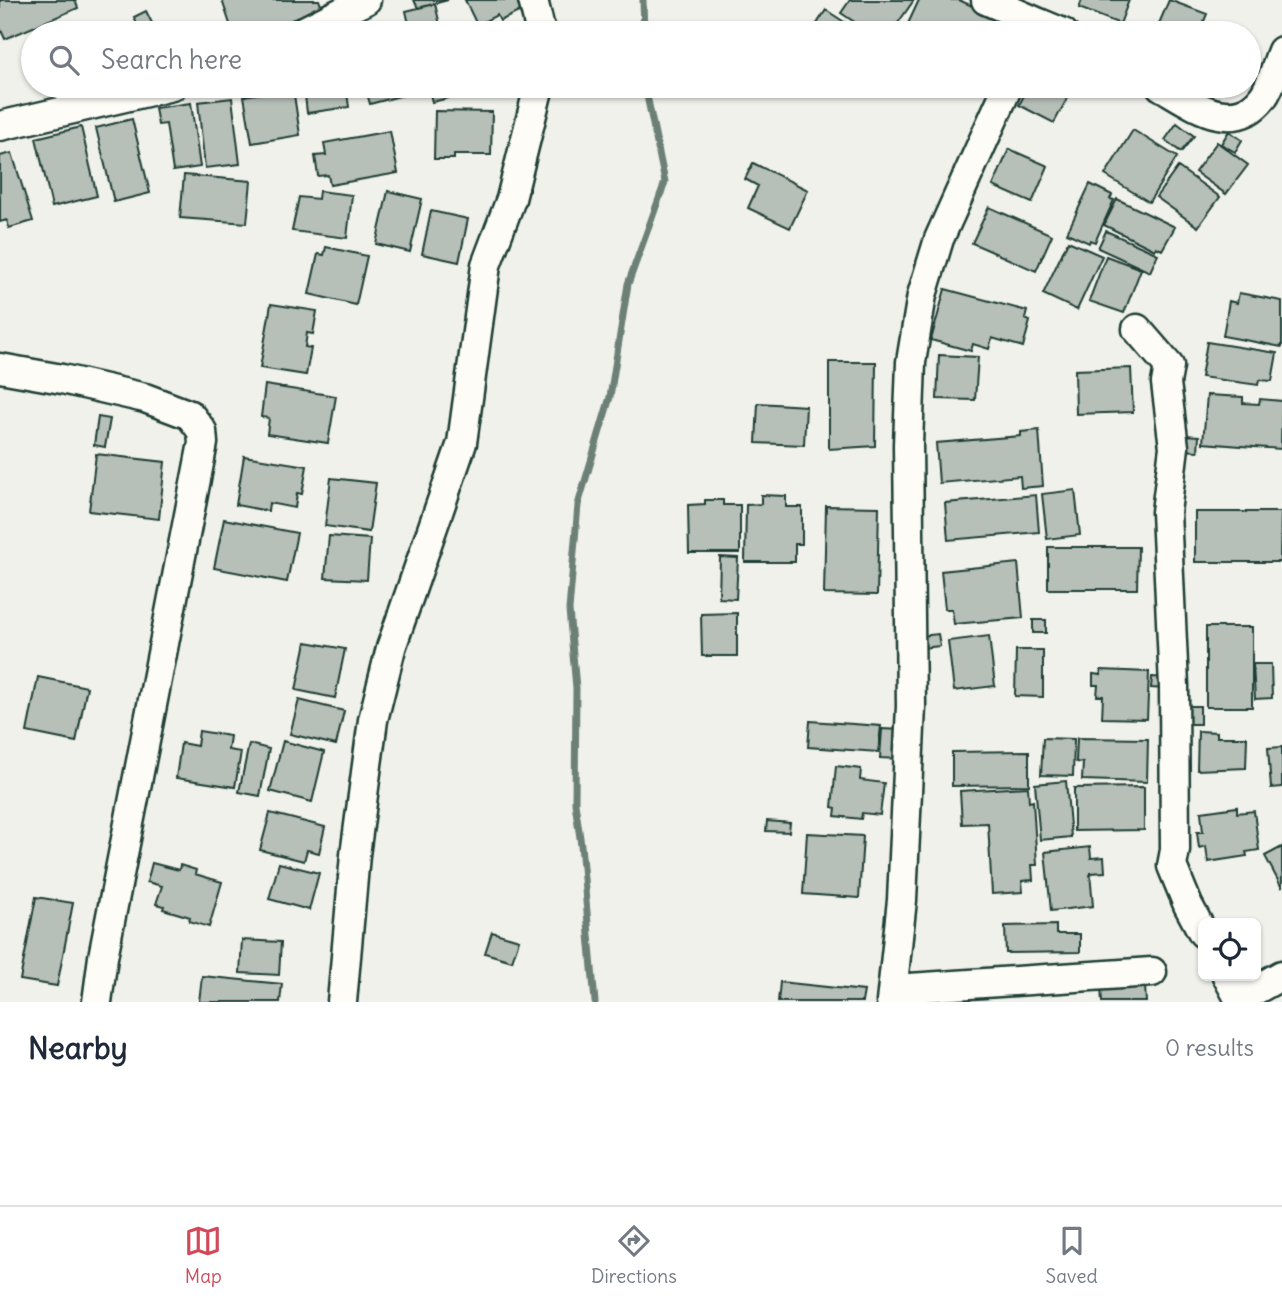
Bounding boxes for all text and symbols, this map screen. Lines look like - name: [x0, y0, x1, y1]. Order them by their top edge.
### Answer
- search box: [21, 21, 1261, 98]
- icon: search: [45, 41, 83, 79]
- text: Search here: [101, 43, 242, 76]
- map controls: [1198, 918, 1261, 981]
- button: locate: [1198, 918, 1261, 981]
- text: Nearby: [28, 1029, 128, 1067]
- text: 0 results: [1165, 1033, 1254, 1062]
- tab: Map: [184, 1222, 222, 1288]
- tab: Directions: [591, 1222, 677, 1288]
- tab: Saved: [1046, 1222, 1098, 1288]

